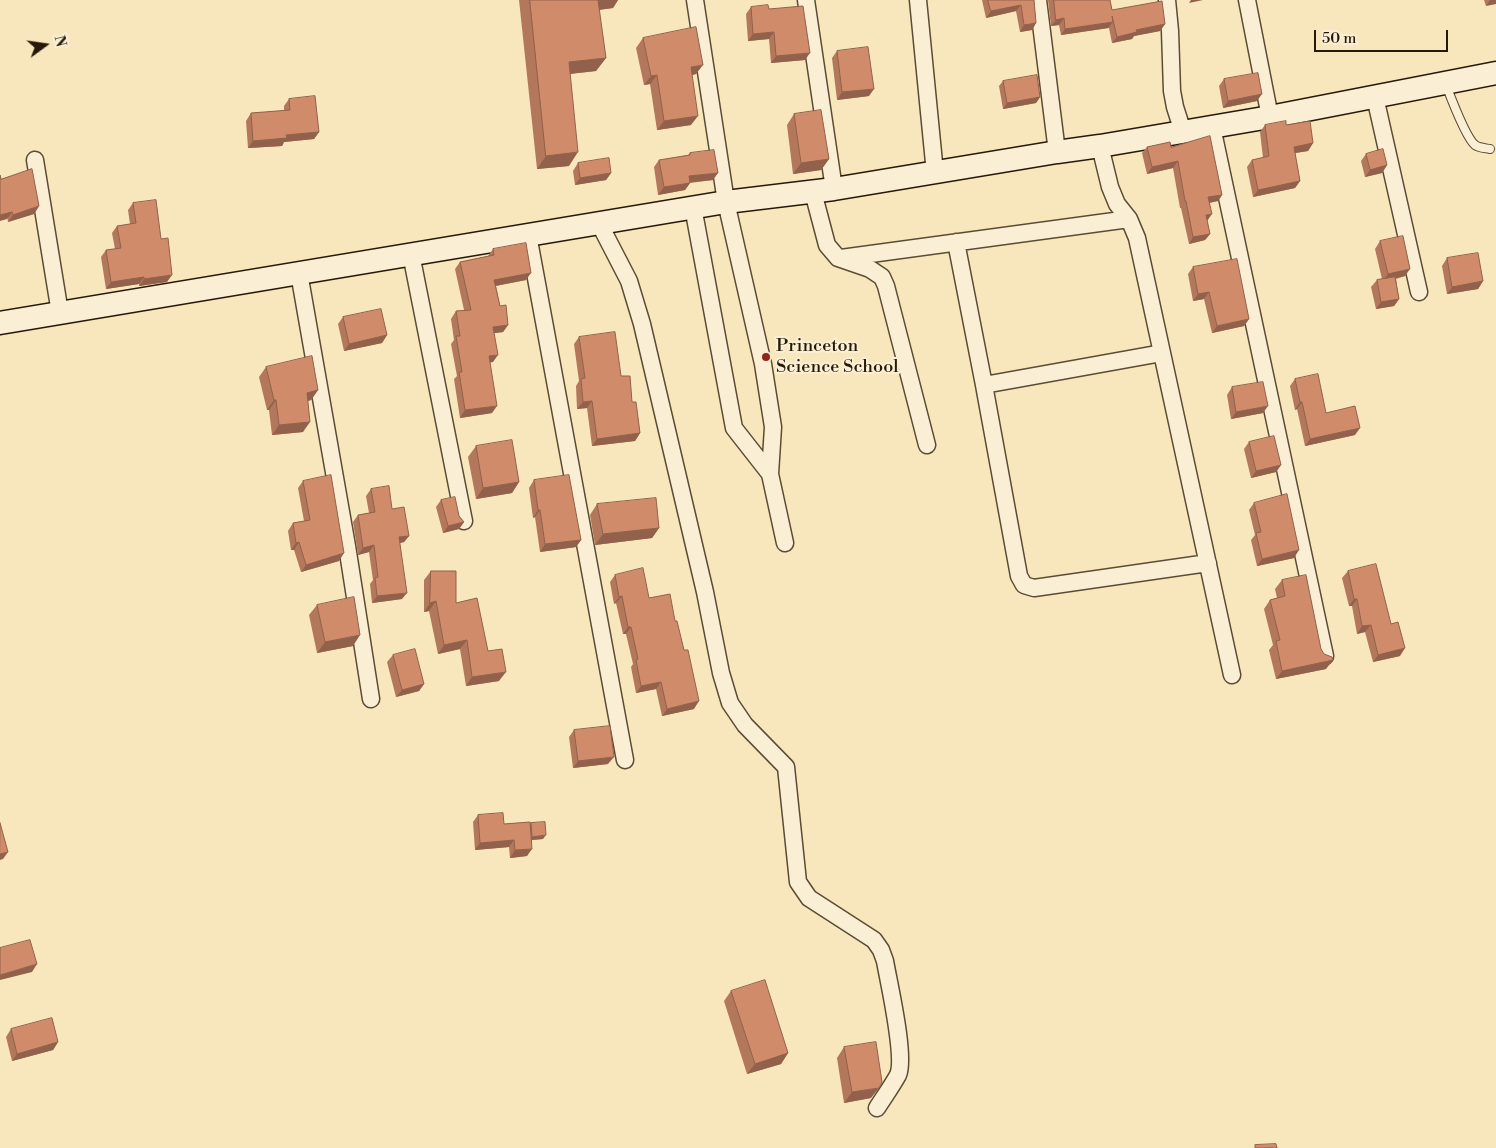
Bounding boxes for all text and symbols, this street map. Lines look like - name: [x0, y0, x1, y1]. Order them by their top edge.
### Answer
- north arrow: [20, 20, 70, 70]
- scale bar: [1316, 20, 1450, 52]
- text: 50 m: [1322, 29, 1356, 48]
- text: N: [49, 34, 70, 49]
- place label: Princeton Science School: [776, 336, 899, 378]
- marker: Princeton Science School: [760, 351, 772, 363]

